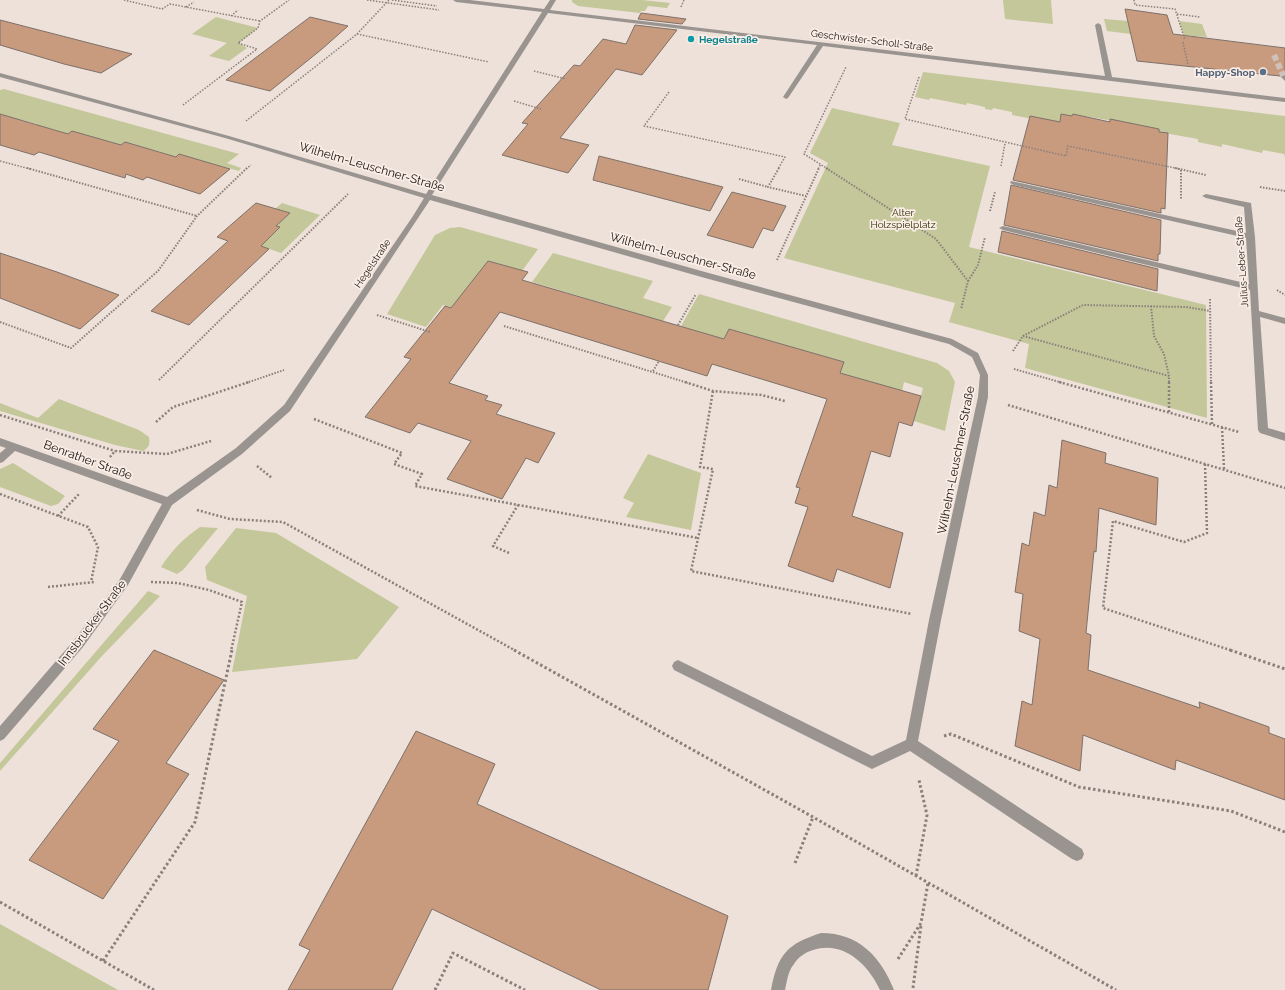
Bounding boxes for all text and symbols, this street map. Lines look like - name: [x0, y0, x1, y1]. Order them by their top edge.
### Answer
- street label: Geschwister-Scholl-Straße: [810, 28, 934, 53]
- marker: Hegelstraße: [686, 34, 696, 44]
- place label: Hegelstraße: [699, 34, 758, 45]
- place label: Happy-Shop: [1195, 67, 1256, 78]
- marker: Happy-Shop: [1258, 67, 1268, 77]
- street label: Wilhelm-Leuschner-Straße: [298, 140, 446, 194]
- park label: Alter Holzspielplatz: [870, 207, 936, 230]
- street label: Julius-Leber-Straße: [1233, 216, 1250, 308]
- street label: Wilhelm-Leuschner-Straße: [608, 230, 758, 282]
- street label: Hegelstraße: [352, 237, 393, 290]
- street label: Wilhelm-Leuschner-Straße: [935, 385, 977, 535]
- street label: Benrather Straße: [42, 437, 134, 483]
- street label: Innsbrucker Straße: [55, 577, 129, 669]

